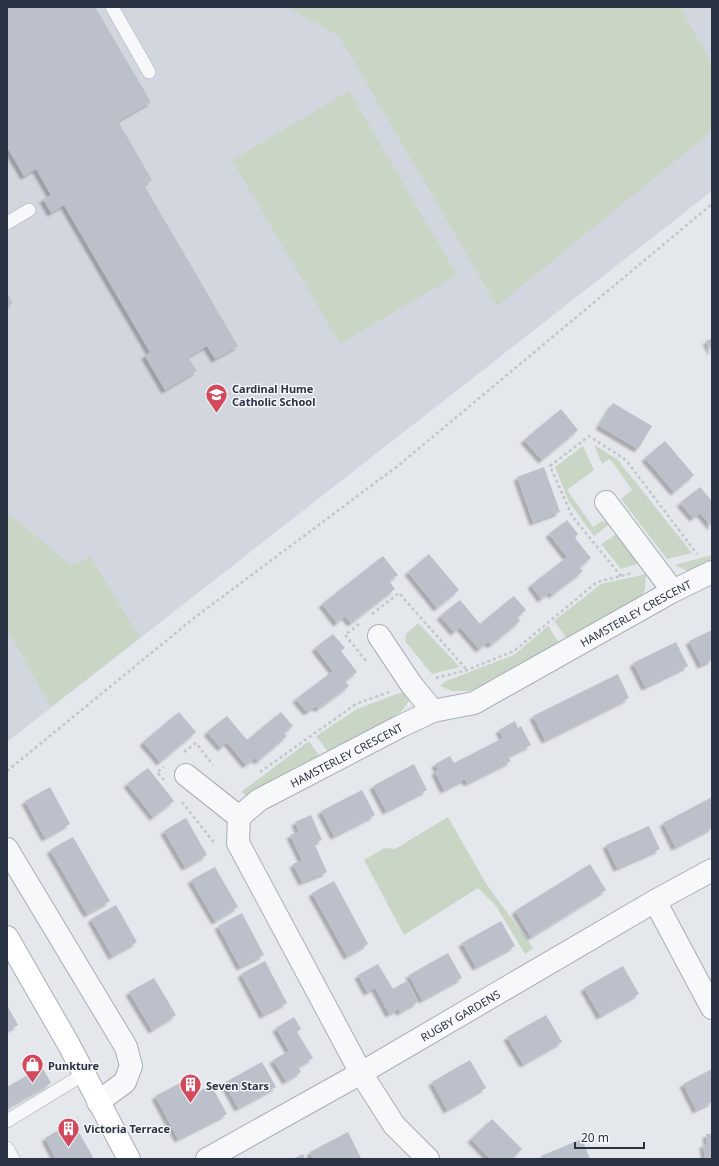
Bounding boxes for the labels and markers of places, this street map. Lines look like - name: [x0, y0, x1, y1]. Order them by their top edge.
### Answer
- school or university icon: Cardinal Hume Catholic School: [204, 381, 230, 414]
- place label: Cardinal Hume Catholic School: [232, 381, 315, 409]
- shop icon: Punkture: [20, 1052, 46, 1085]
- place label: Punkture: [48, 1058, 100, 1073]
- building icon: Seven Stars: [178, 1072, 204, 1105]
- place label: Seven Stars: [206, 1078, 270, 1093]
- building icon: Victoria Terrace: [56, 1115, 82, 1148]
- place label: Victoria Terrace: [84, 1121, 170, 1136]

